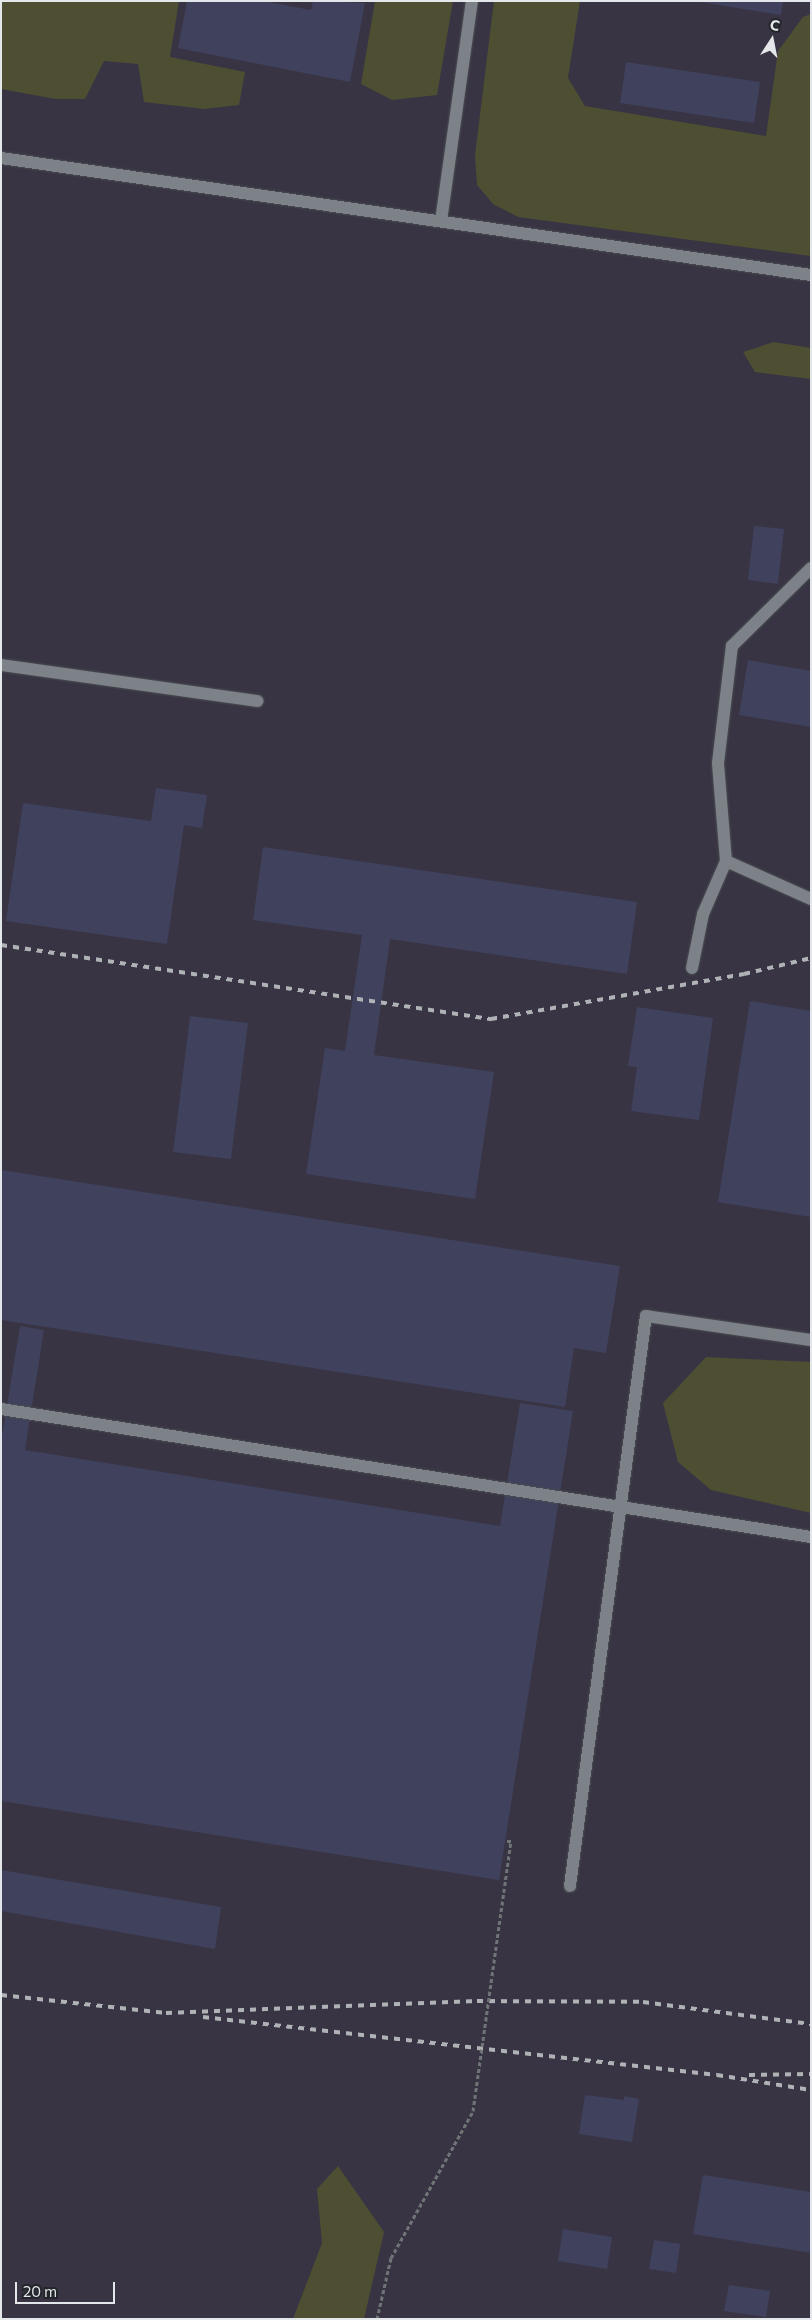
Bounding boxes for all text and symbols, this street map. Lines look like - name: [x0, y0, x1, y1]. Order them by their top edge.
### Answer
- north arrow: [747, 15, 797, 65]
- text: С: [769, 16, 781, 34]
- scale bar: [18, 2272, 118, 2304]
- text: 20 m: [23, 2282, 57, 2300]

